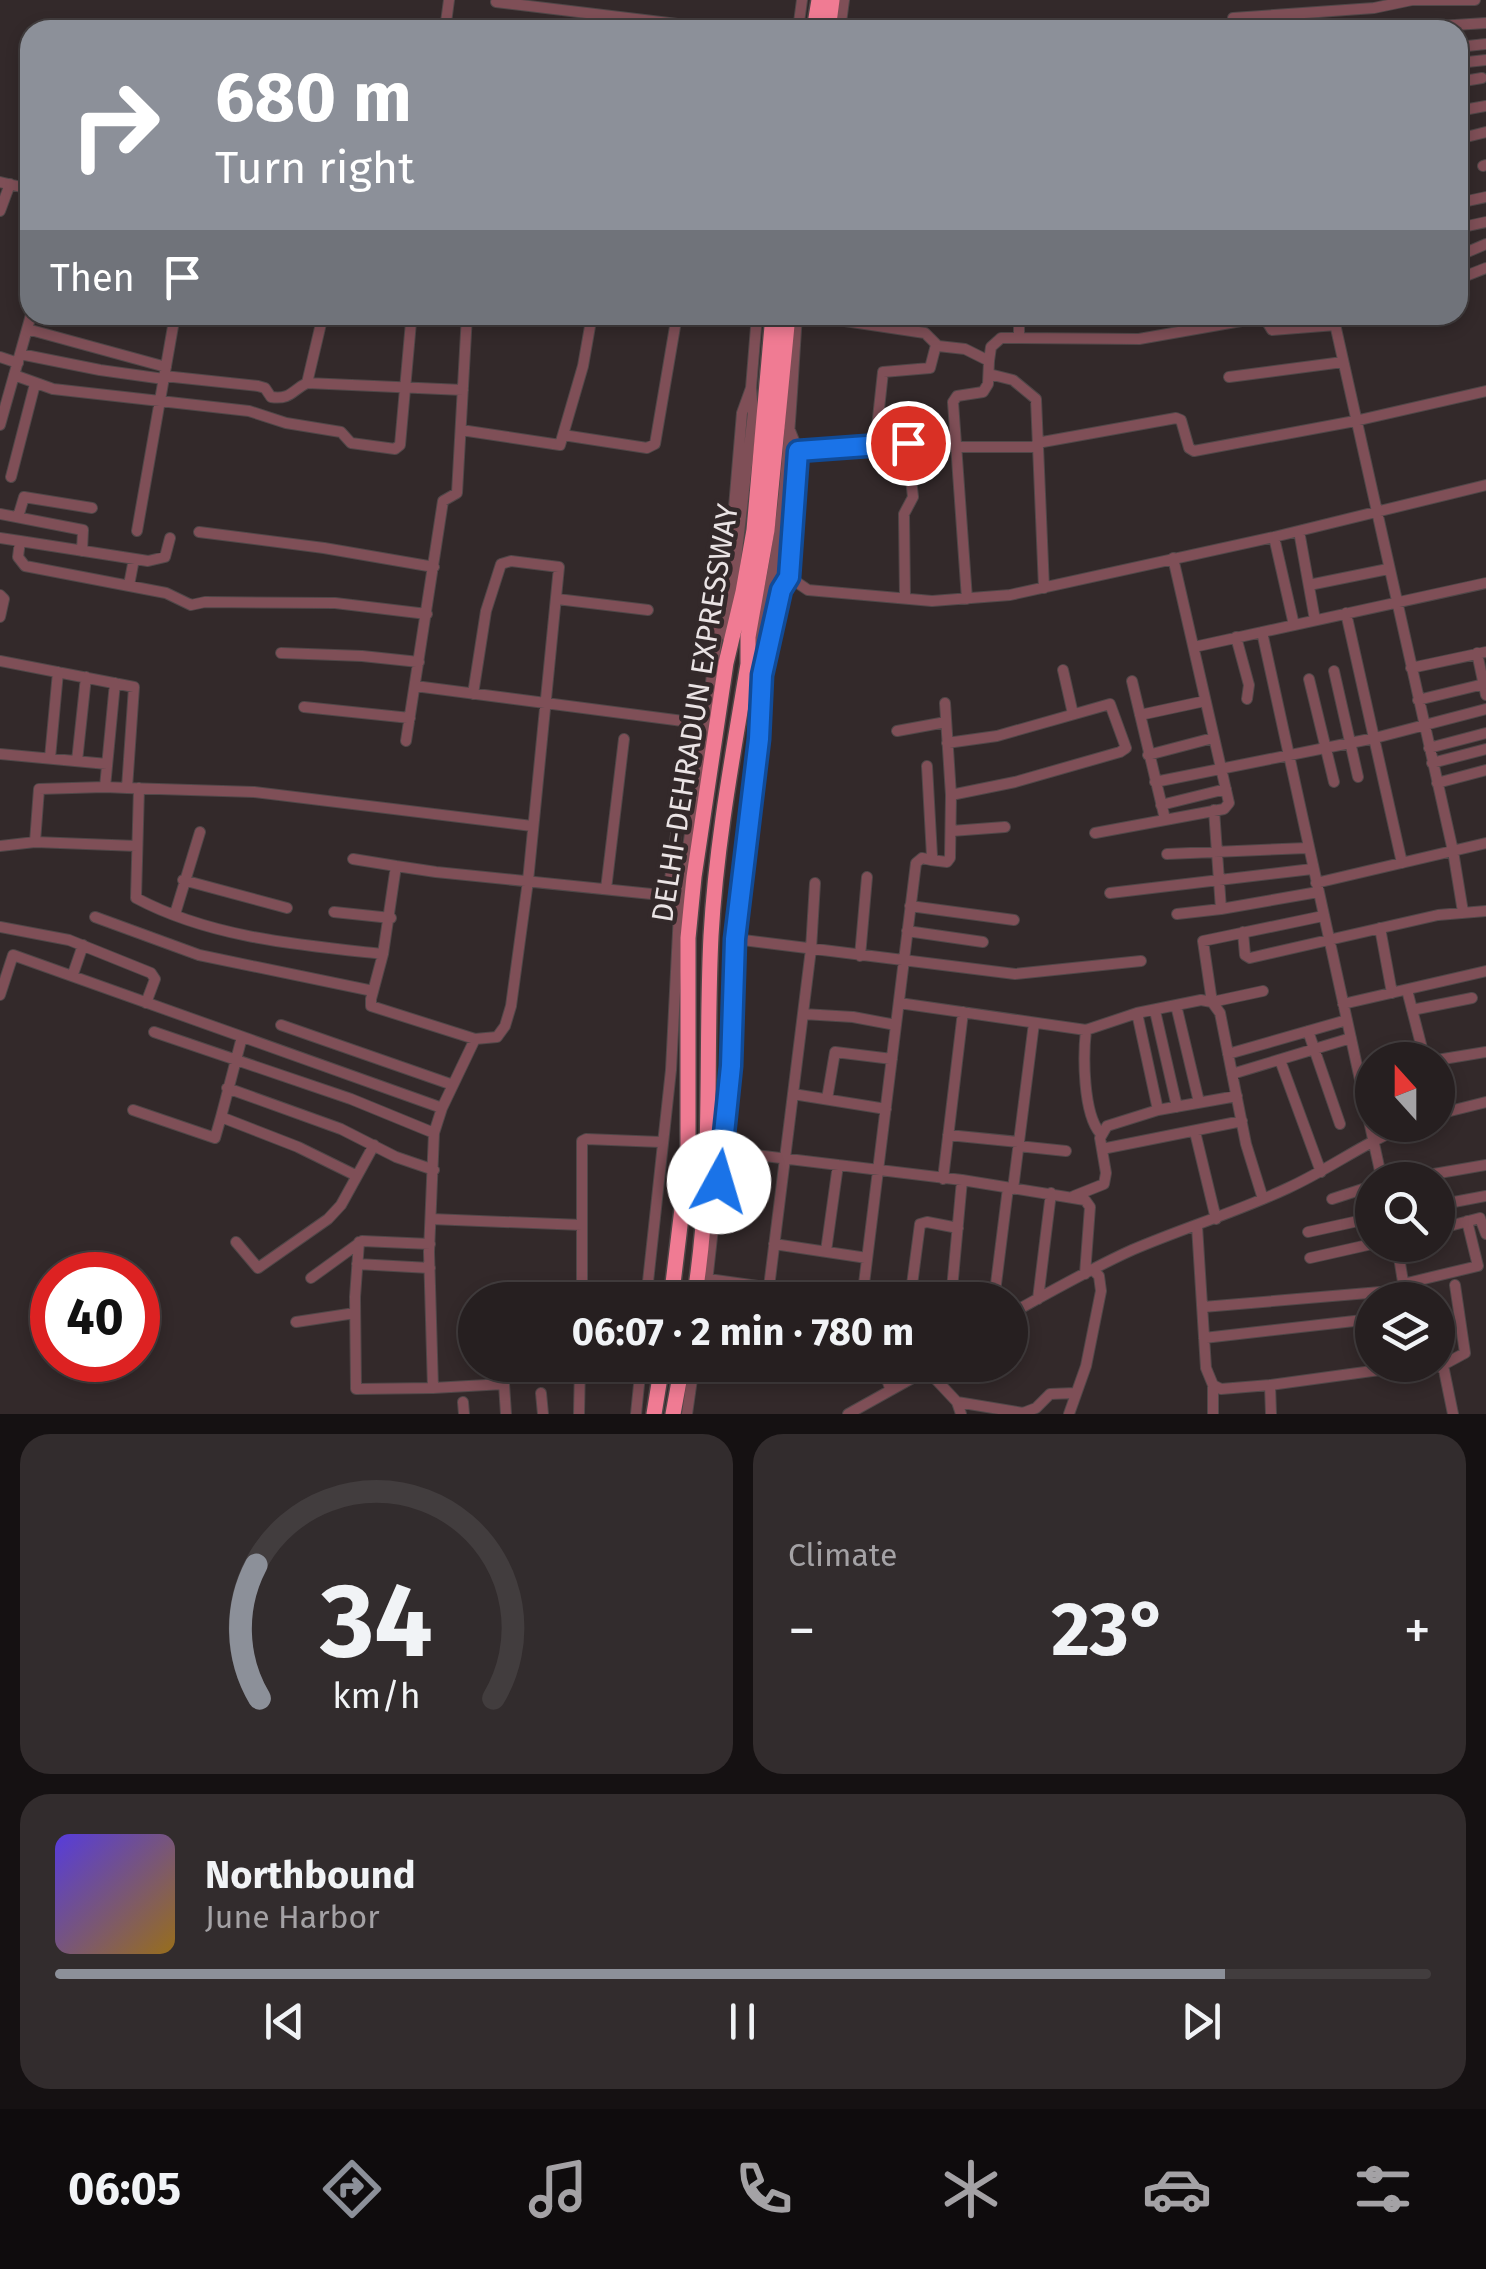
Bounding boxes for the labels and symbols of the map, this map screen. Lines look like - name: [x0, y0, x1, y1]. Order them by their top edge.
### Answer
- pin: [866, 401, 951, 486]
- street label: DELHI-DEHRADUN EXPRESSWAY: [644, 501, 746, 925]
- north arrow: [1355, 1042, 1455, 1142]
- position arrow: [667, 1130, 771, 1234]
- speed limit sign: 40: [30, 1252, 160, 1382]

